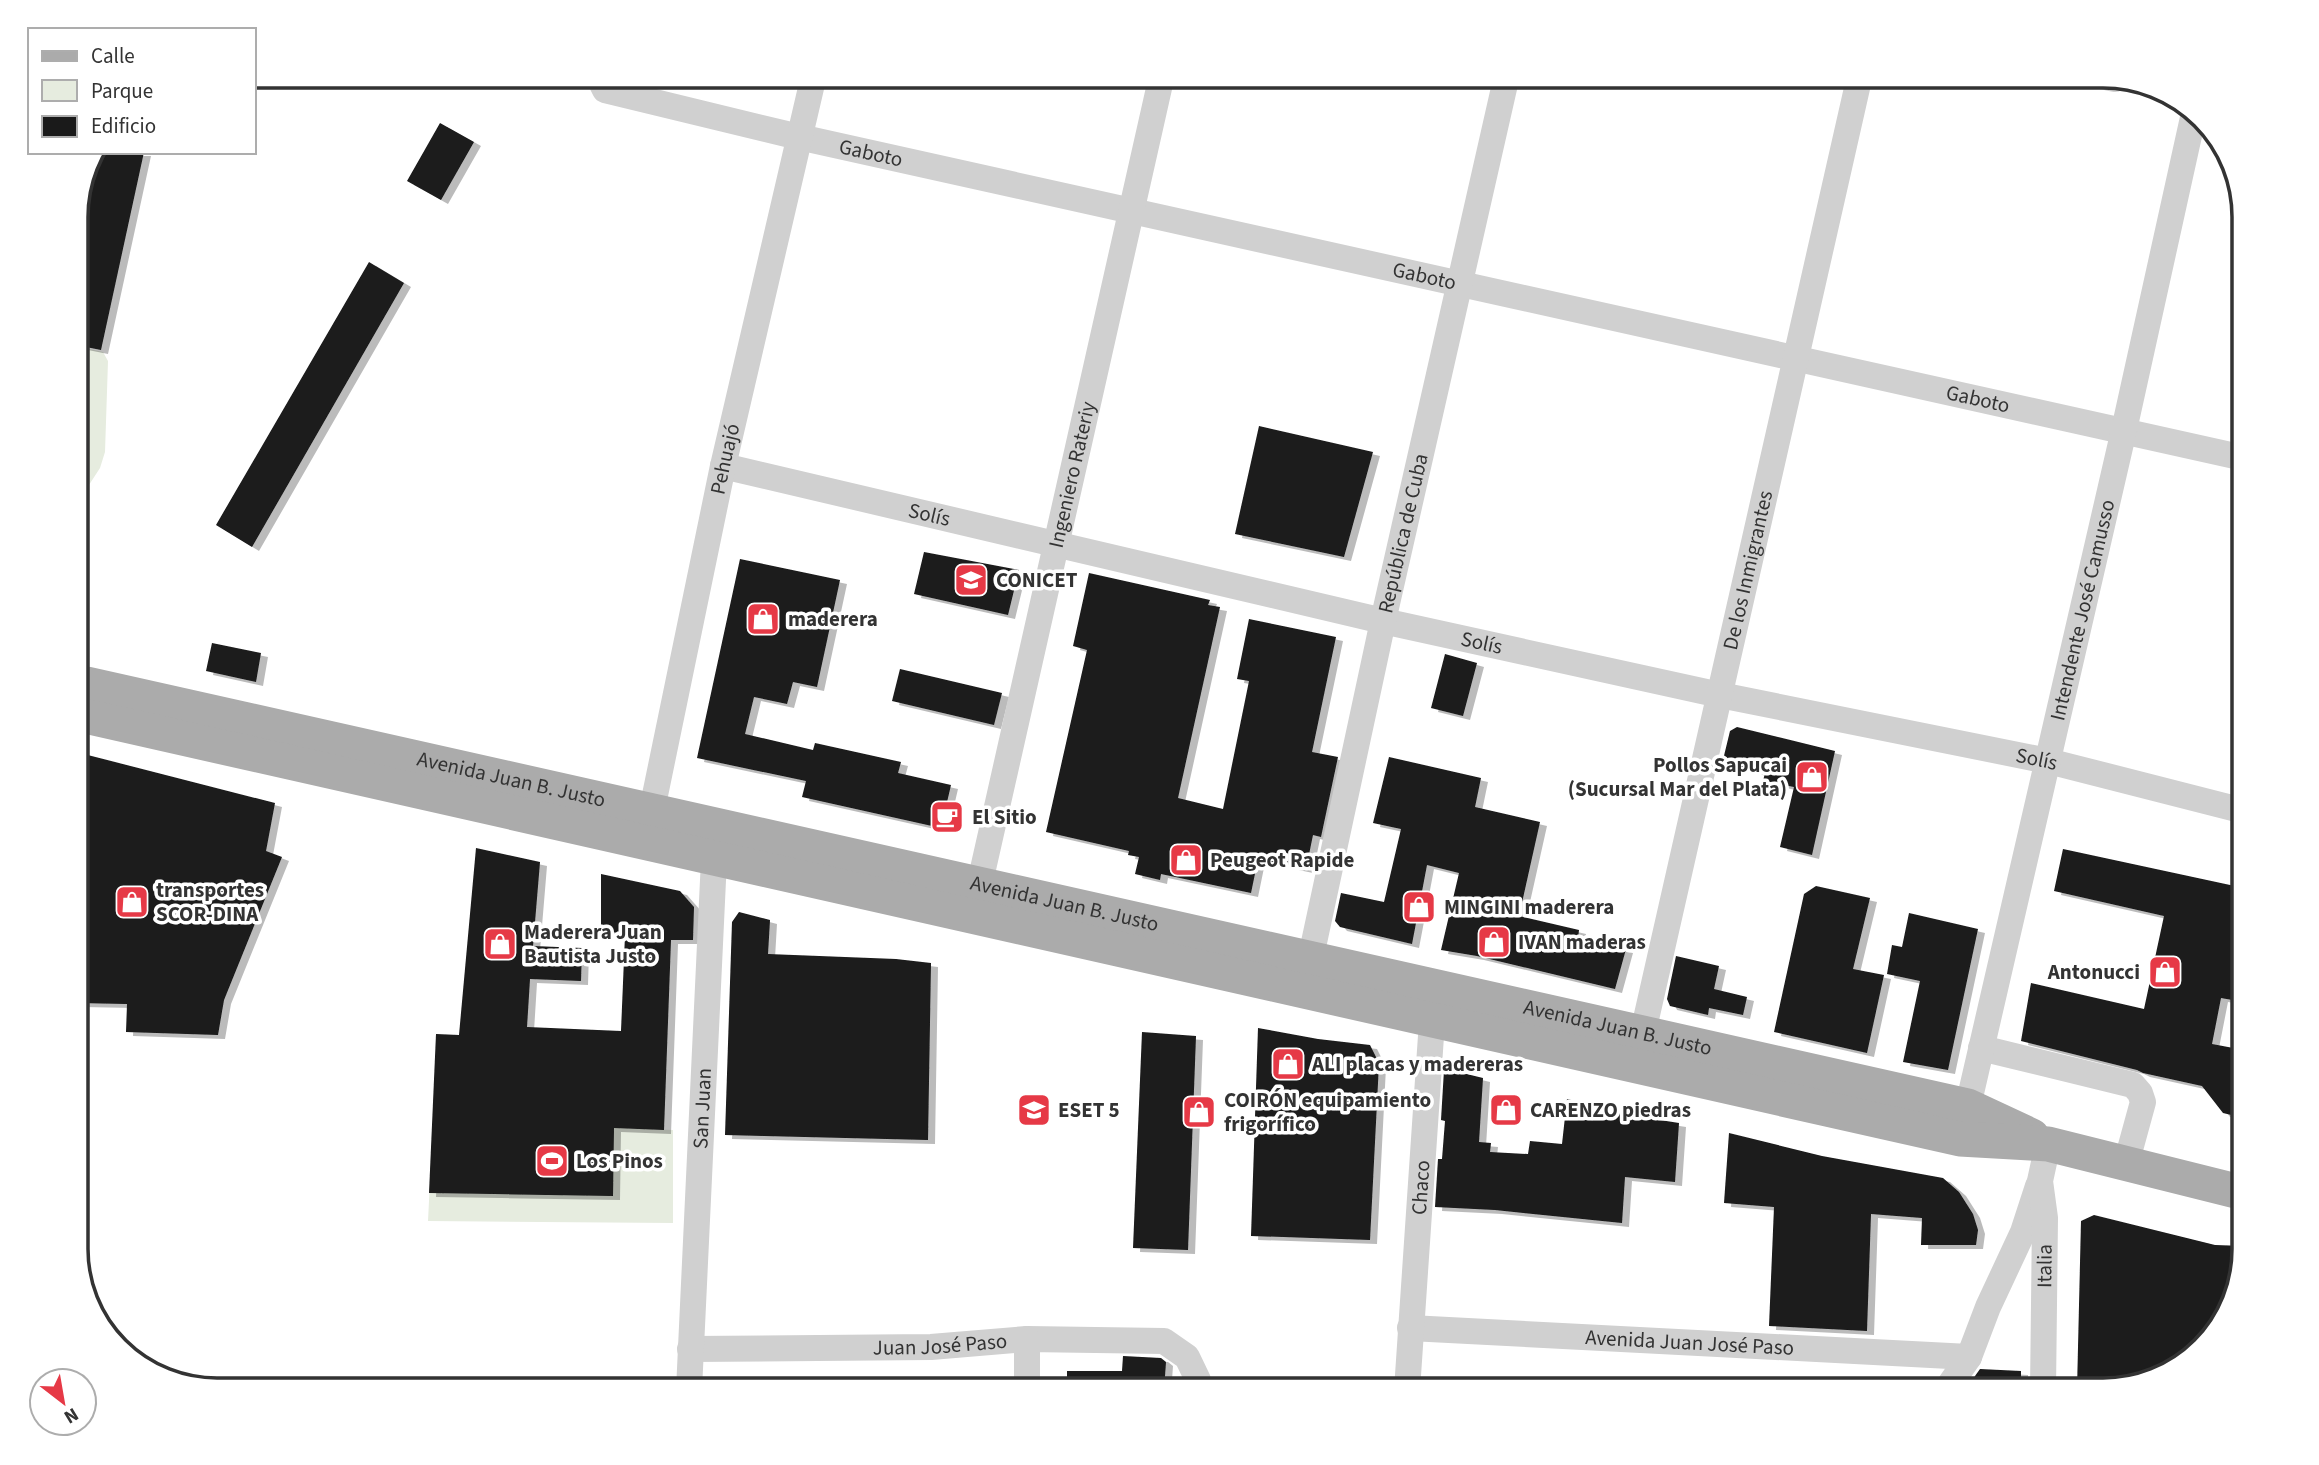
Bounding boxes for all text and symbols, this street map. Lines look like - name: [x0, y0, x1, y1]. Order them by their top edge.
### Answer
- legend: [28, 28, 256, 154]
- text: Calle: [91, 41, 135, 71]
- text: Parque: [91, 76, 153, 106]
- text: Edificio: [91, 111, 156, 141]
- street label: Gaboto: [836, 131, 906, 175]
- street label: Gaboto: [1390, 254, 1459, 298]
- street label: Gaboto: [1943, 377, 2013, 421]
- street label: Ingeniero Rateriy: [1041, 398, 1103, 551]
- street label: Pehuajó: [703, 420, 747, 497]
- street label: República de Cuba: [1370, 450, 1436, 616]
- street label: De los Inmigrantes: [1715, 487, 1780, 653]
- street label: Solís: [906, 495, 953, 534]
- street label: Intendente José Camusso: [2042, 497, 2122, 724]
- school or university icon: CONICET: [952, 561, 990, 599]
- place label: CONICET: [996, 565, 1078, 595]
- shop icon: maderera: [744, 600, 782, 638]
- place label: maderera: [788, 604, 878, 634]
- street label: Solís: [1458, 624, 1506, 662]
- street label: Solís: [2013, 740, 2061, 778]
- street label: Avenida Juan B. Justo: [414, 744, 608, 815]
- place label: Pollos Sapucai (Sucursal Mar del Plata): [1568, 750, 1787, 804]
- shop icon: Pollos Sapucai (Sucursal Mar del Plata): [1793, 758, 1831, 796]
- cafe icon: El Sitio: [928, 798, 966, 836]
- place label: El Sitio: [972, 802, 1037, 832]
- shop icon: Peugeot Rapide: [1167, 841, 1205, 879]
- place label: Peugeot Rapide: [1210, 845, 1355, 875]
- street label: Avenida Juan B. Justo: [967, 868, 1162, 939]
- place label: transportes SCOR-DINA: [156, 875, 264, 929]
- shop icon: transportes SCOR-DINA: [113, 883, 151, 921]
- shop icon: MINGINI maderera: [1400, 888, 1438, 926]
- place label: MINGINI maderera: [1444, 892, 1614, 922]
- place label: Maderera Juan Bautista Justo: [524, 917, 662, 971]
- shop icon: IVAN maderas: [1475, 923, 1513, 961]
- shop icon: Maderera Juan Bautista Justo: [481, 925, 519, 963]
- place label: IVAN maderas: [1518, 927, 1646, 957]
- shop icon: Antonucci: [2146, 953, 2184, 991]
- place label: Antonucci: [2047, 957, 2140, 987]
- street label: Avenida Juan B. Justo: [1521, 992, 1715, 1063]
- shop icon: ALI placas y madereras: [1269, 1045, 1307, 1083]
- place label: ALI placas y madereras: [1311, 1049, 1523, 1079]
- street label: San Juan: [685, 1067, 719, 1150]
- place label: COIRÓN equipamiento frigorífico: [1224, 1085, 1431, 1139]
- school or university icon: ESET 5: [1015, 1091, 1053, 1129]
- shop icon: CARENZO piedras: [1487, 1091, 1525, 1129]
- shop icon: COIRÓN equipamiento frigorífico: [1180, 1093, 1218, 1131]
- place label: ESET 5: [1058, 1095, 1120, 1125]
- place label: CARENZO piedras: [1530, 1095, 1691, 1125]
- sports icon: Los Pinos: [533, 1142, 571, 1180]
- place label: Los Pinos: [576, 1146, 663, 1176]
- street label: Chaco: [1404, 1159, 1438, 1216]
- street label: Italia: [2029, 1244, 2060, 1288]
- street label: Avenida Juan José Paso: [1585, 1322, 1795, 1363]
- street label: Juan José Paso: [873, 1326, 1008, 1362]
- north arrow: [28, 1367, 98, 1437]
- text: N: [59, 1400, 83, 1430]

